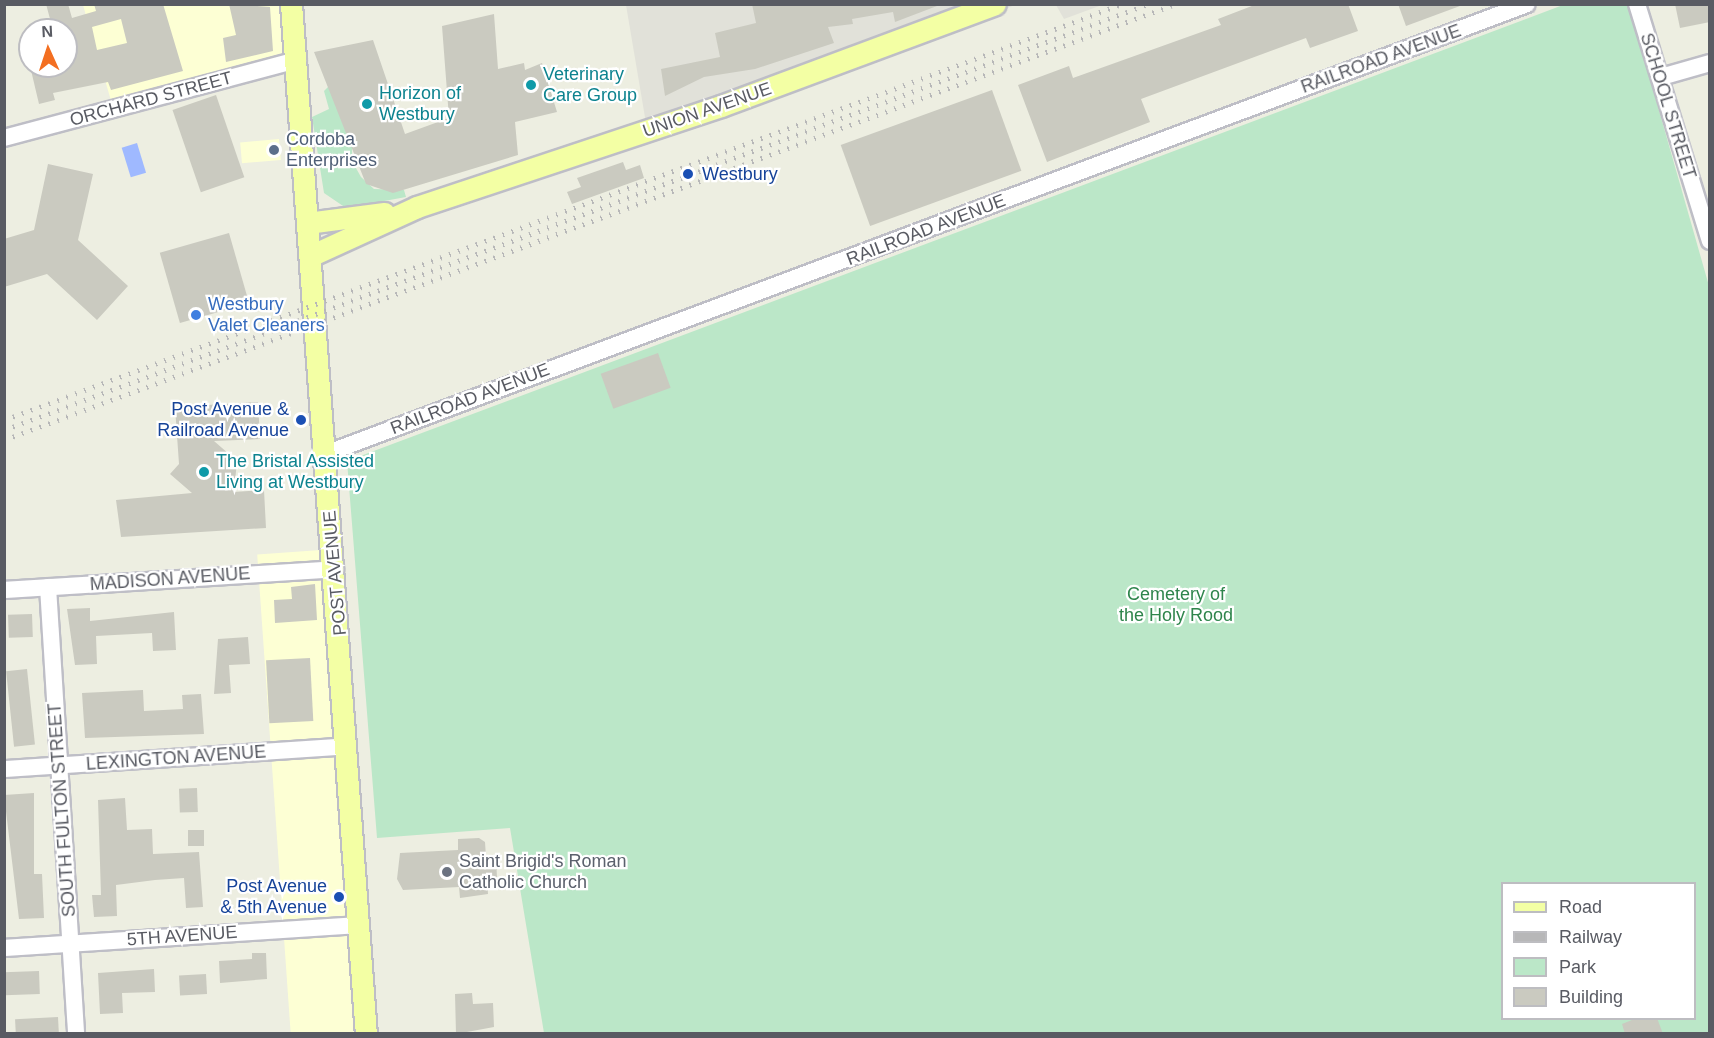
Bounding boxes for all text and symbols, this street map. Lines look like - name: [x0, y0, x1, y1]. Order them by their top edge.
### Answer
- north arrow: [18, 18, 78, 78]
- street label: RAILROAD AVENUE: [1298, 20, 1464, 98]
- text: N: [41, 23, 53, 40]
- street label: SCHOOL STREET: [1635, 30, 1701, 182]
- place label: Veterinary Care Group: [543, 64, 637, 106]
- street label: ORCHARD STREET: [68, 67, 234, 131]
- marker: Veterinary Care Group: [524, 78, 538, 92]
- street label: UNION AVENUE: [639, 78, 775, 142]
- place label: Horizon of Westbury: [379, 83, 461, 125]
- marker: Horizon of Westbury: [360, 97, 374, 111]
- place label: Cordoba Enterprises: [286, 129, 377, 172]
- marker: Cordoba Enterprises: [267, 143, 281, 157]
- place label: Westbury: [702, 163, 778, 185]
- marker: Westbury: [679, 165, 697, 183]
- street label: RAILROAD AVENUE: [843, 190, 1009, 270]
- place label: Westbury Valet Cleaners: [208, 294, 325, 336]
- marker: Westbury Valet Cleaners: [189, 308, 203, 322]
- street label: RAILROAD AVENUE: [387, 359, 553, 439]
- place label: Post Avenue & Railroad Avenue: [156, 399, 289, 442]
- marker: Post Avenue & Railroad Avenue: [294, 413, 308, 427]
- place label: The Bristal Assisted Living at Westbury: [216, 451, 375, 494]
- marker: The Bristal Assisted Living at Westbury: [197, 465, 211, 479]
- street label: POST AVENUE: [319, 509, 351, 637]
- street label: MADISON AVENUE: [89, 563, 251, 595]
- park label: Cemetery of the Holy Rood: [1119, 584, 1233, 626]
- street label: SOUTH FULTON STREET: [44, 702, 80, 918]
- street label: LEXINGTON AVENUE: [85, 741, 267, 775]
- place label: Saint Brigid's Roman Catholic Church: [459, 851, 627, 894]
- marker: Saint Brigid's Roman Catholic Church: [440, 865, 454, 879]
- place label: Post Avenue & 5th Avenue: [219, 876, 327, 918]
- legend: [1501, 882, 1696, 1020]
- marker: Post Avenue & 5th Avenue: [332, 890, 346, 904]
- text: Road: [1559, 897, 1602, 917]
- street label: 5TH AVENUE: [126, 921, 238, 951]
- text: Railway: [1559, 927, 1622, 947]
- text: Park: [1559, 957, 1596, 977]
- text: Building: [1559, 987, 1623, 1007]

